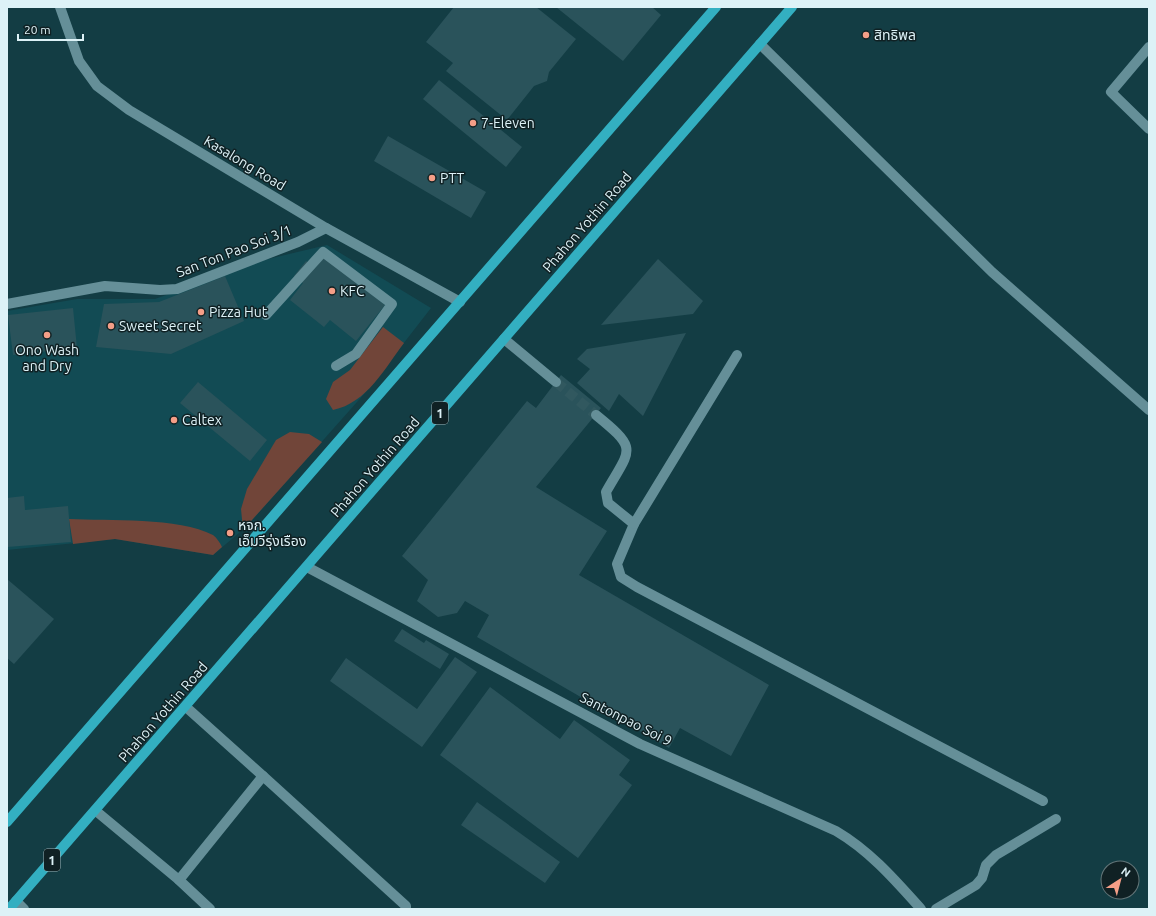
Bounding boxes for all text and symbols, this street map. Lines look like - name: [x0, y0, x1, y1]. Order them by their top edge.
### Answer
- scale bar: [18, 16, 83, 42]
- text: 20 m: [24, 23, 51, 36]
- place label: สิทธิพล: [874, 27, 916, 43]
- marker: สิทธิพล: [861, 30, 871, 40]
- place label: 7-Eleven: [481, 115, 535, 131]
- marker: 7-Eleven: [468, 118, 478, 128]
- street label: Kasalong Road: [201, 132, 289, 194]
- street label: Phahon Yothin Road: [539, 169, 635, 275]
- place label: PTT: [440, 170, 465, 186]
- marker: PTT: [427, 173, 437, 183]
- street label: San Ton Pao Soi 3/1: [174, 222, 294, 280]
- place label: KFC: [340, 283, 365, 299]
- marker: KFC: [327, 286, 337, 296]
- place label: Pizza Hut: [209, 304, 268, 320]
- marker: Pizza Hut: [196, 307, 206, 317]
- place label: Sweet Secret: [119, 318, 202, 334]
- marker: Sweet Secret: [106, 321, 116, 331]
- marker: Ono Wash and Dry: [42, 330, 52, 340]
- place label: Ono Wash and Dry: [15, 342, 79, 374]
- road number: 1: [432, 402, 448, 424]
- place label: Caltex: [182, 412, 222, 428]
- street label: Phahon Yothin Road: [327, 414, 423, 520]
- marker: Caltex: [169, 415, 179, 425]
- place label: หจก. เอ็มวีรุ่งเรือง: [238, 517, 306, 550]
- marker: หจก. เอ็มวีรุ่งเรือง: [225, 528, 235, 538]
- street label: Phahon Yothin Road: [115, 659, 211, 765]
- street label: Santonpao Soi 9: [577, 689, 675, 749]
- road number: 1: [44, 849, 60, 871]
- north arrow: [1100, 860, 1140, 900]
- text: N: [1119, 865, 1133, 879]

